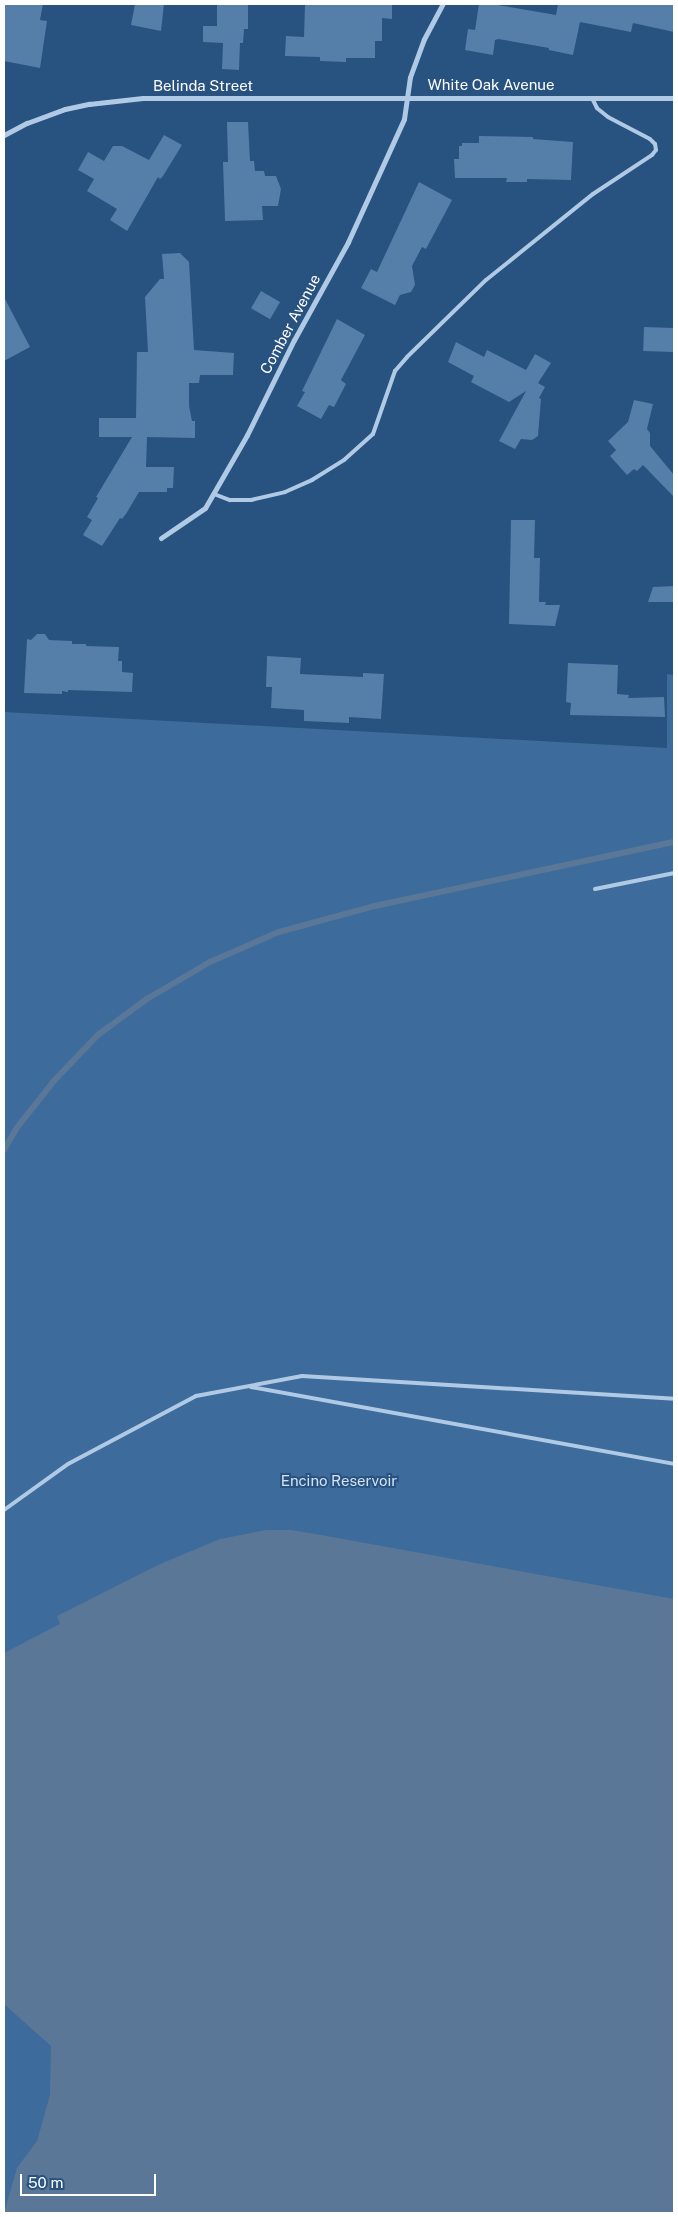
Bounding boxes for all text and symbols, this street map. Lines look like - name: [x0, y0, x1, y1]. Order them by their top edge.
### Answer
- street label: White Oak Avenue: [427, 76, 555, 94]
- street label: Belinda Street: [153, 77, 253, 95]
- street label: Comber Avenue: [256, 271, 324, 377]
- park label: Encino Reservoir: [281, 1472, 397, 1490]
- scale bar: [22, 2164, 159, 2196]
- text: 50 m: [28, 2174, 63, 2191]

